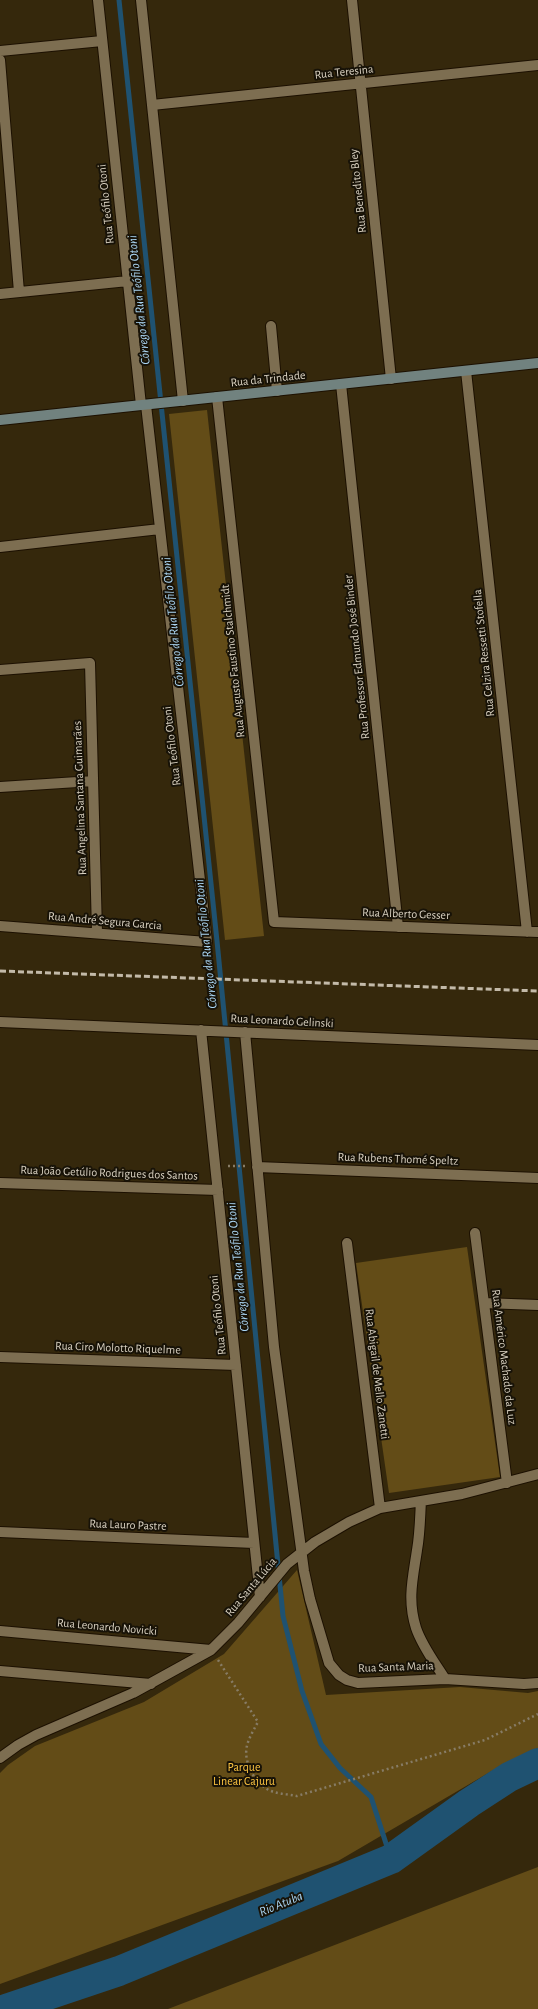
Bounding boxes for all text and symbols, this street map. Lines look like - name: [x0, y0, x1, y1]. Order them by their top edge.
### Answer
- street label: Rua Teresina: [314, 62, 374, 82]
- street label: Rua Benedito Bley: [346, 148, 370, 234]
- street label: Rua Teófilo Otoni: [95, 163, 117, 245]
- water label: Córrego da Rua Teófilo Otoni: [124, 235, 154, 365]
- street label: Rua da Trindade: [230, 368, 306, 390]
- water label: Córrego da Rua Teófilo Otoni: [158, 557, 188, 687]
- street label: Rua Professor Edmundo José Binder: [341, 574, 373, 740]
- street label: Rua Augusto Faustino Stalchmidt: [218, 584, 248, 738]
- street label: Rua Celzira Ressetti Stofella: [470, 589, 498, 717]
- street label: Rua Teófilo Otoni: [160, 705, 184, 787]
- street label: Rua Angelina Santana Guimarães: [70, 721, 90, 875]
- water label: Córrego da Rua Teófilo Otoni: [191, 879, 221, 1009]
- street label: Rua Alberto Gesser: [362, 905, 450, 923]
- street label: Rua André Segura Garcia: [48, 909, 162, 933]
- street label: Rua Leonardo Gelinski: [230, 1011, 334, 1031]
- street label: Rua Rubens Thomé Speltz: [337, 1150, 459, 1168]
- street label: Rua João Getúlio Rodrigues dos Santos: [20, 1163, 198, 1183]
- water label: Córrego da Rua Teófilo Otoni: [223, 1202, 253, 1332]
- street label: Rua Teófilo Otoni: [207, 1274, 229, 1356]
- street label: Rua Américo Machado da Luz: [489, 1288, 519, 1426]
- street label: Rua Abigail de Mello Zanetti: [362, 1308, 392, 1440]
- street label: Rua Ciro Molotto Riquelme: [55, 1339, 181, 1357]
- street label: Rua Lauro Pastre: [89, 1516, 167, 1534]
- street label: Rua Santa Lúcia: [222, 1555, 280, 1619]
- street label: Rua Leonardo Novicki: [56, 1615, 158, 1639]
- street label: Rua Santa Maria: [358, 1658, 434, 1676]
- park label: Parque Linear Cajuru: [213, 1760, 275, 1788]
- water label: Rio Atuba: [257, 1888, 305, 1920]

